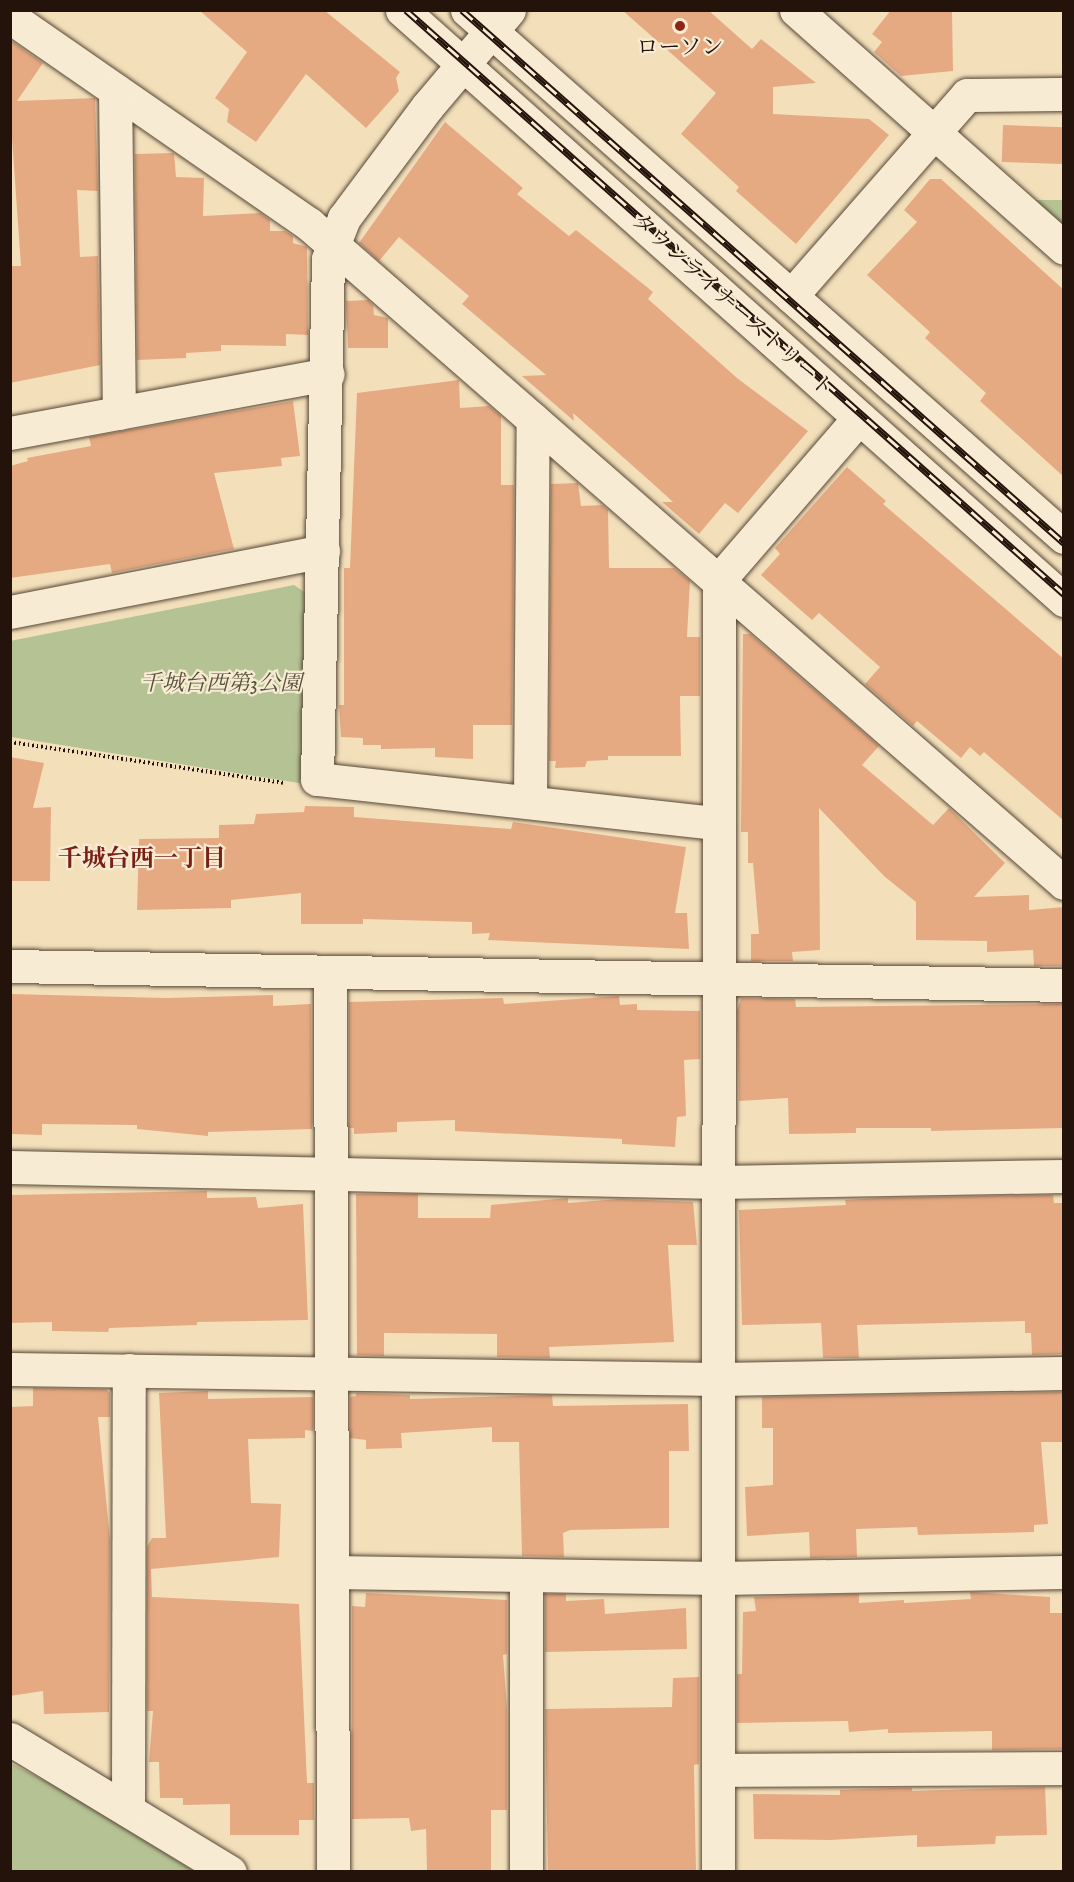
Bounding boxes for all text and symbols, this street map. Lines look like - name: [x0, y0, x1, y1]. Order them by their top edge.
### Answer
- marker: ローソン: [673, 19, 687, 33]
- place label: ローソン: [636, 36, 724, 62]
- street label: タウンライナーストリート: [625, 208, 839, 404]
- park label: 千城台西第3公園: [140, 672, 302, 698]
- district label: 千城台西一丁目: [58, 846, 226, 874]

